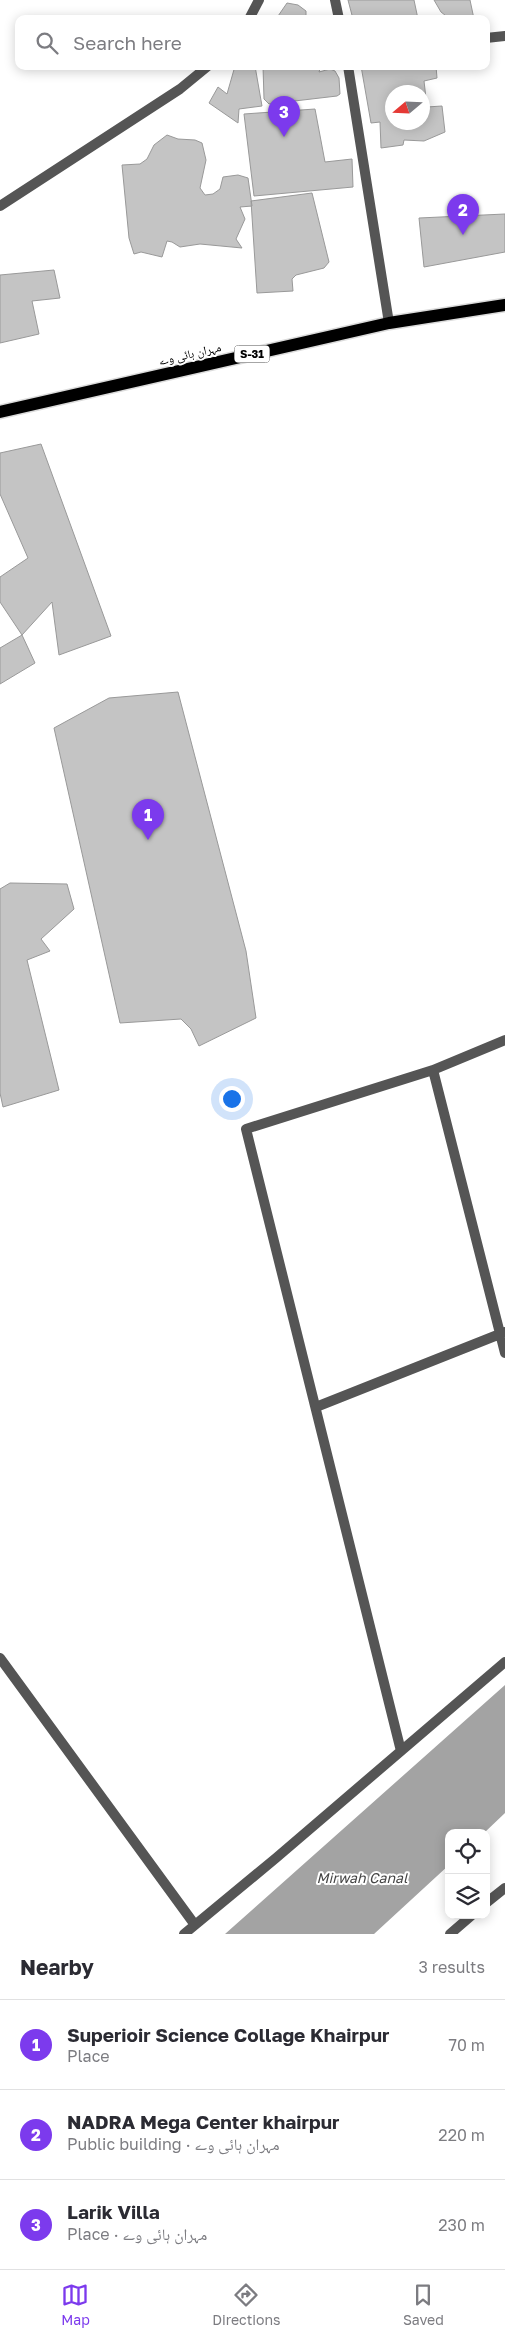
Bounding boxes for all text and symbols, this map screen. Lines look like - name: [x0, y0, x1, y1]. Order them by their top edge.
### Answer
- search box: [15, 15, 490, 70]
- icon: search: [33, 29, 61, 57]
- text: Search here: [73, 31, 182, 54]
- north arrow: [385, 85, 430, 130]
- pin: 3: [268, 96, 300, 137]
- pin: 2: [447, 194, 479, 235]
- street label: مہران ہائی وے: [157, 339, 223, 368]
- road number: S-31: [234, 346, 270, 362]
- pin: 1: [132, 799, 164, 840]
- your location: [219, 1086, 245, 1112]
- map controls: [445, 1829, 490, 1919]
- button: locate: [445, 1829, 490, 1874]
- water label: Mirwah Canal: [316, 1869, 408, 1886]
- button: layers: [445, 1874, 490, 1919]
- text: Nearby: [20, 1954, 94, 1980]
- text: 3 results: [418, 1957, 485, 1977]
- text: Superioir Science Collage Khairpur: [67, 2023, 389, 2046]
- text: 1: [32, 2035, 40, 2055]
- text: 70 m: [448, 2035, 485, 2055]
- text: Place: [67, 2046, 110, 2066]
- text: NADRA Mega Center khairpur: [67, 2110, 339, 2133]
- text: 2: [31, 2125, 41, 2145]
- text: 220 m: [438, 2125, 485, 2145]
- text: Public building · مہران ہائی وے: [67, 2134, 279, 2154]
- text: Larik Villa: [67, 2200, 160, 2223]
- text: 3: [31, 2215, 41, 2235]
- text: 230 m: [438, 2215, 485, 2235]
- text: Place · مہران ہائی وے: [67, 2224, 207, 2244]
- tab: Map: [61, 2281, 90, 2328]
- tab: Directions: [212, 2281, 281, 2328]
- tab: Saved: [403, 2281, 444, 2328]

